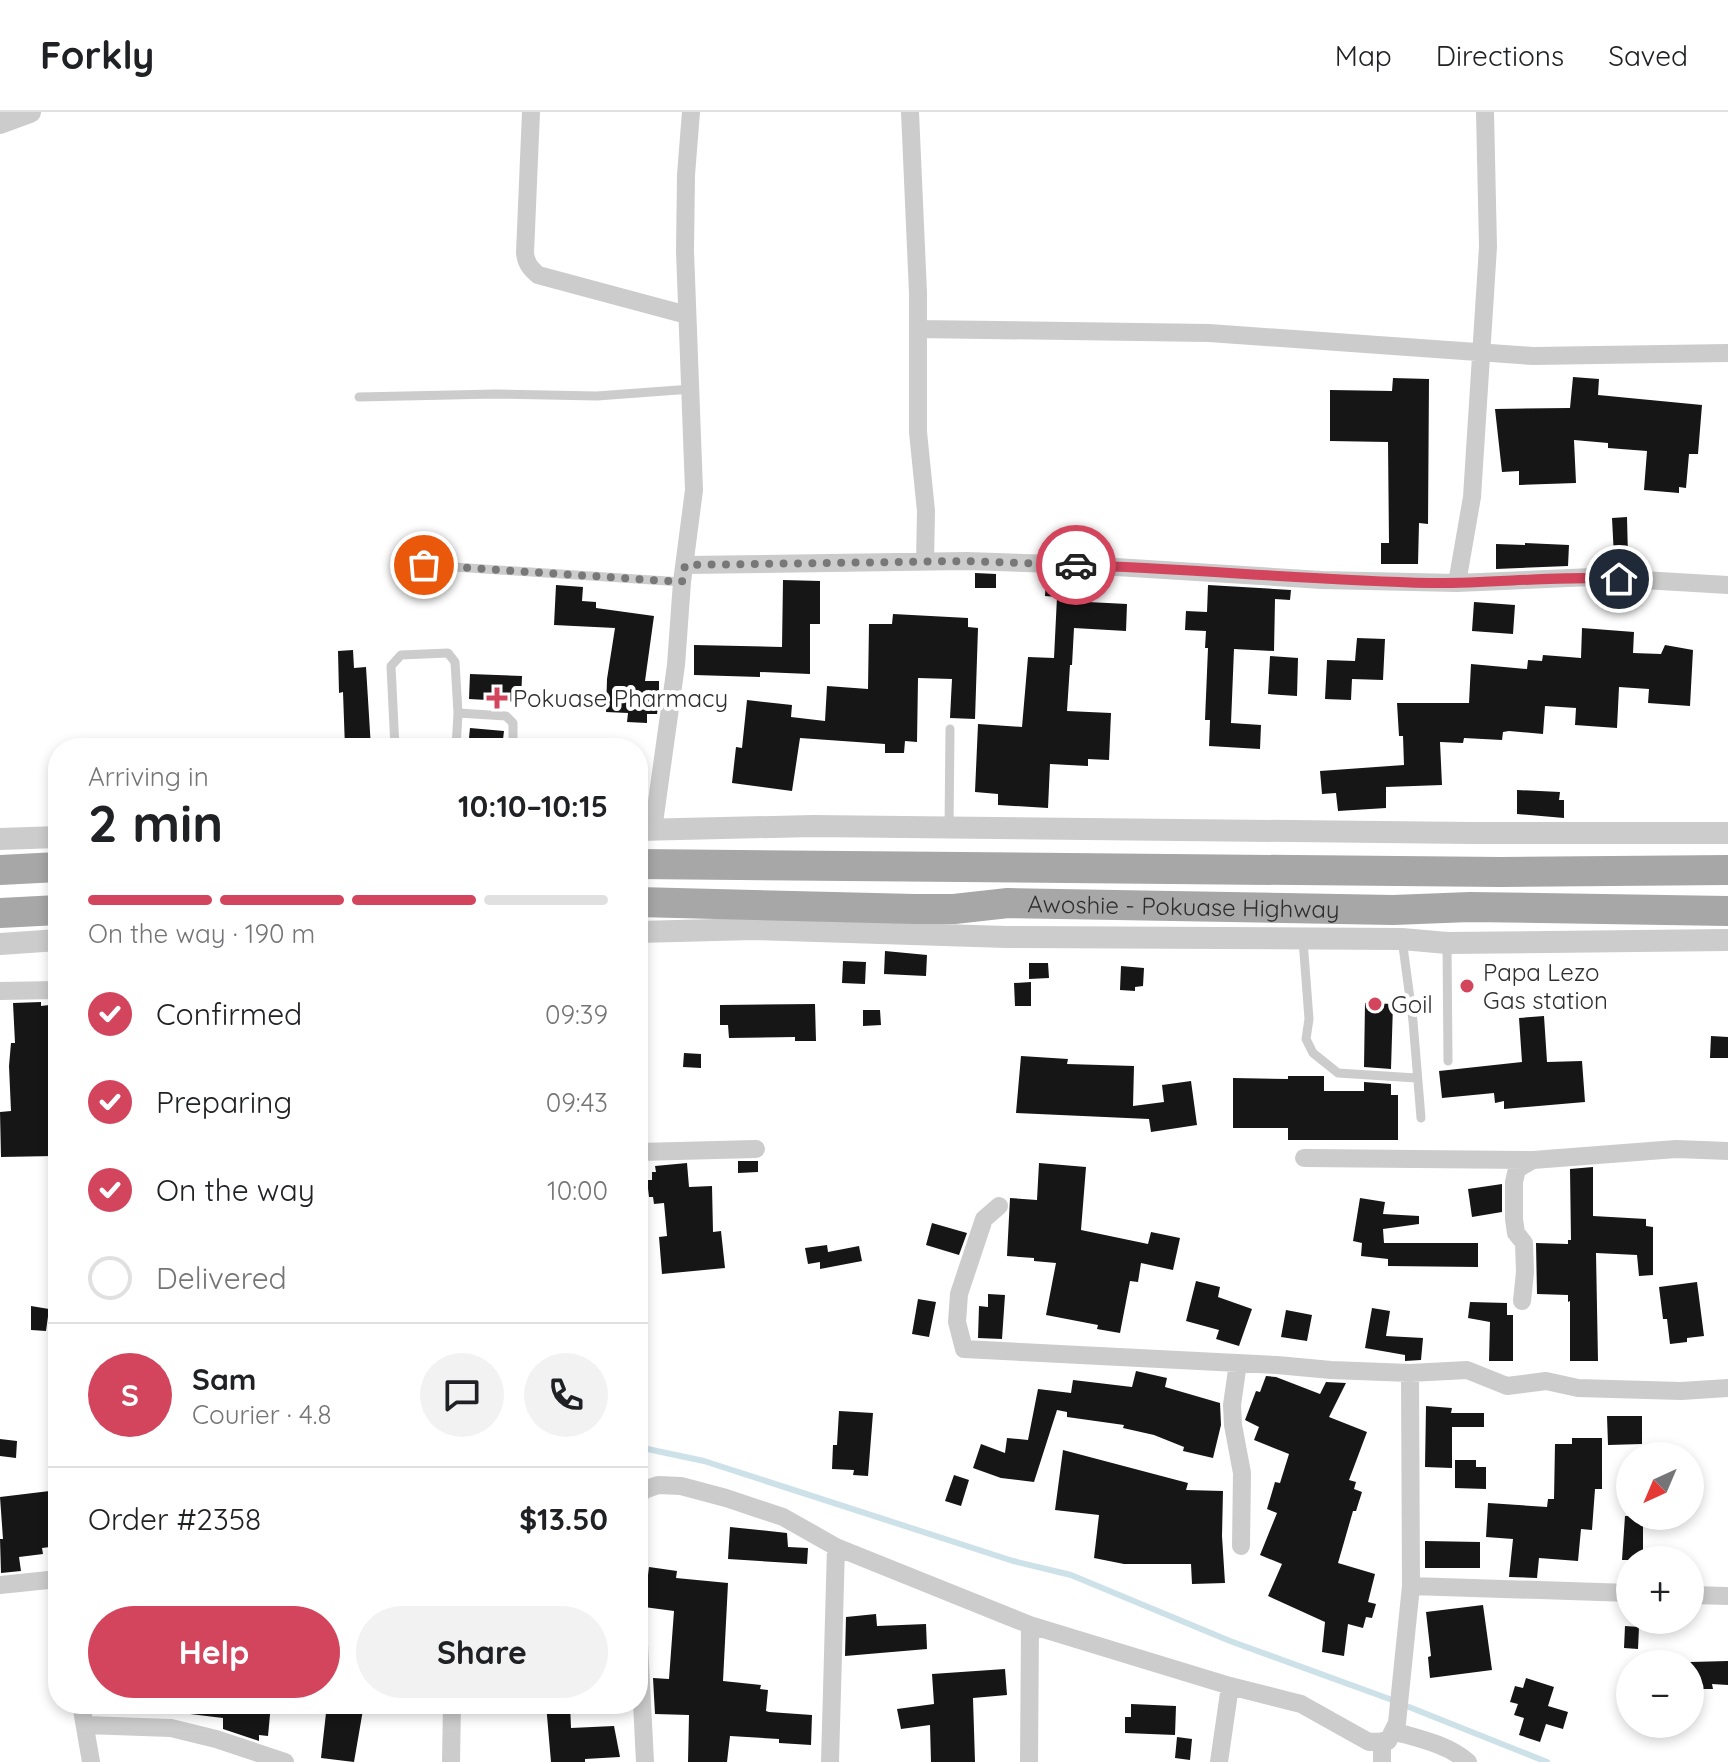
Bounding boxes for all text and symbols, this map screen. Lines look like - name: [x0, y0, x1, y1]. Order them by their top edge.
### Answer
- text: Forkly: [40, 31, 154, 79]
- text: Map: [1335, 38, 1392, 73]
- text: Directions: [1436, 38, 1564, 73]
- text: Saved: [1608, 38, 1688, 73]
- courier: [1036, 525, 1116, 605]
- pin: [390, 531, 458, 599]
- icon: bag: [402, 543, 446, 587]
- icon: car: [1054, 543, 1098, 587]
- pin: [1585, 545, 1653, 613]
- icon: home: [1597, 557, 1641, 601]
- place label: Pokuase Pharmacy: [513, 683, 728, 713]
- marker: Pokuase Pharmacy: [488, 689, 506, 707]
- text: Arriving in: [88, 760, 209, 793]
- text: 10:10–10:15: [458, 787, 608, 825]
- text: 2 min: [88, 790, 223, 855]
- street label: Awoshie - Pokuase Highway: [1027, 888, 1340, 924]
- text: On the way · 190 m: [88, 917, 315, 950]
- place label: Papa Lezo Gas station: [1483, 957, 1608, 1015]
- marker: Papa Lezo Gas station: [1458, 977, 1476, 995]
- place label: Goil: [1391, 989, 1433, 1019]
- icon: check: [88, 992, 132, 1036]
- text: Confirmed: [156, 995, 302, 1033]
- marker: Goil: [1366, 995, 1384, 1013]
- text: 09:39: [545, 998, 608, 1031]
- icon: check: [88, 1080, 132, 1124]
- text: Preparing: [156, 1083, 292, 1121]
- text: 09:43: [546, 1086, 608, 1119]
- icon: check: [88, 1168, 132, 1212]
- text: On the way: [156, 1171, 315, 1209]
- text: 10:00: [547, 1174, 608, 1207]
- text: Delivered: [156, 1259, 287, 1297]
- button: chat: [420, 1353, 504, 1437]
- button: phone: [524, 1353, 608, 1437]
- text: Sam: [192, 1360, 256, 1398]
- text: S: [121, 1376, 139, 1414]
- text: Courier · 4.8: [192, 1398, 331, 1431]
- north arrow: [1616, 1442, 1704, 1530]
- map controls: [1616, 1442, 1704, 1738]
- text: Order #2358: [88, 1500, 261, 1538]
- text: $13.50: [519, 1500, 608, 1538]
- button: +: [1616, 1546, 1704, 1634]
- button: Help: [88, 1606, 340, 1698]
- button: Share: [356, 1606, 608, 1698]
- button: −: [1616, 1650, 1704, 1738]

